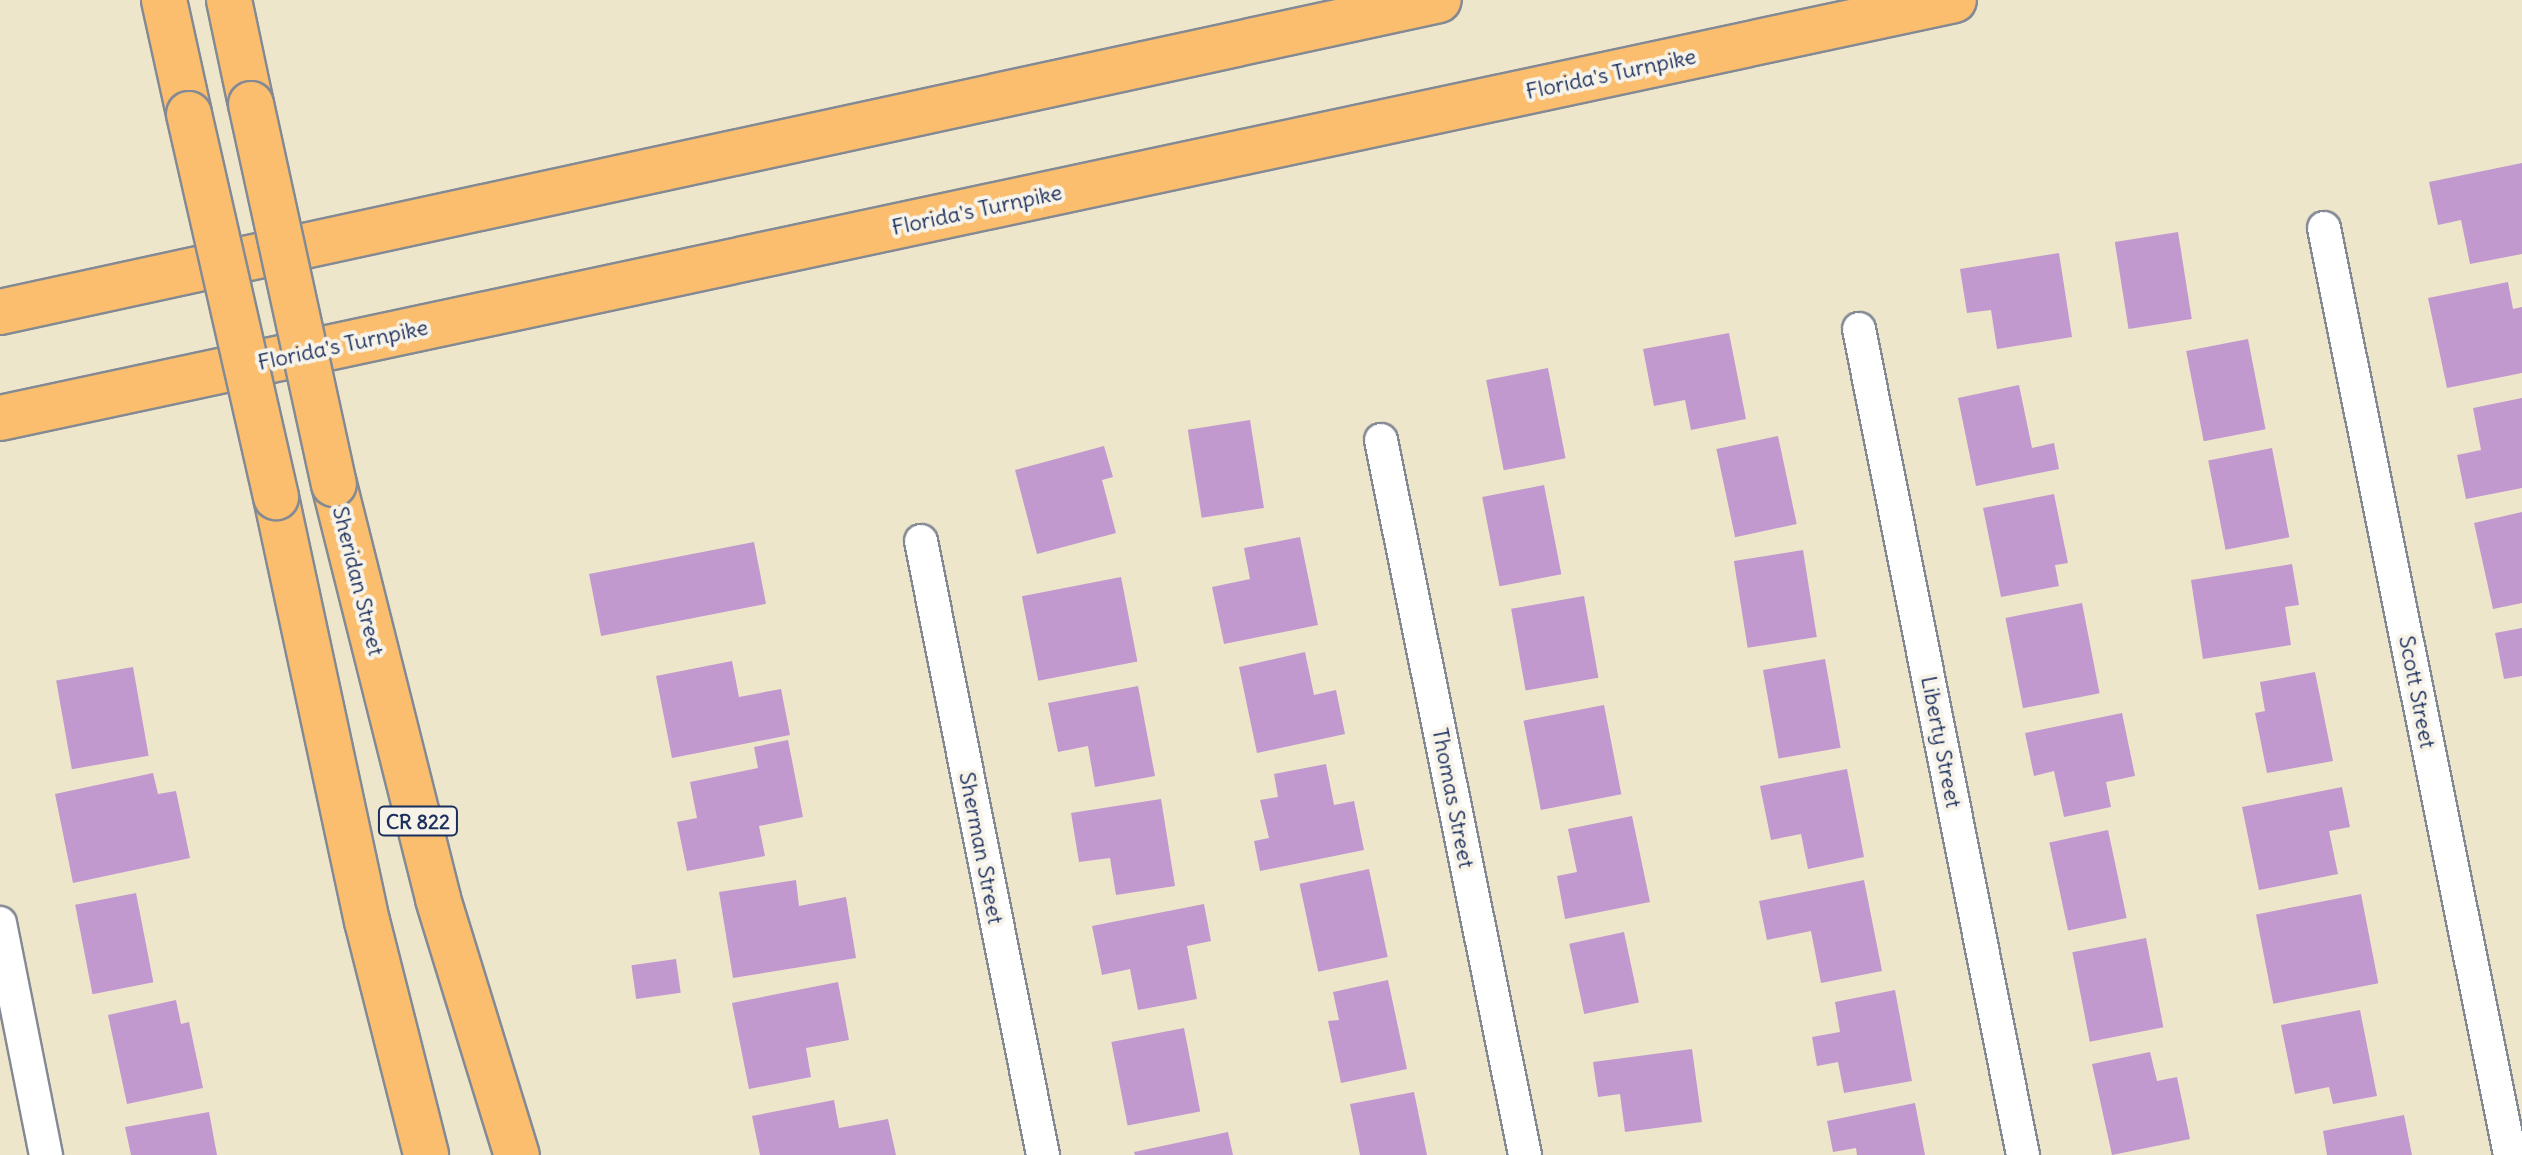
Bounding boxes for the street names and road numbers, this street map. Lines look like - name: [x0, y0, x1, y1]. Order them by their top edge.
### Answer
- street label: Florida's Turnpike: [1523, 43, 1699, 105]
- street label: Florida's Turnpike: [889, 179, 1065, 241]
- street label: Florida's Turnpike: [255, 314, 431, 376]
- street label: Sheridan Street: [327, 504, 389, 658]
- street label: Scott Street: [2393, 633, 2441, 751]
- street label: Liberty Street: [1915, 674, 1967, 810]
- street label: Thomas Street: [1426, 726, 1480, 870]
- street label: Sherman Street: [953, 770, 1009, 926]
- road number: CR 822: [376, 805, 460, 837]

